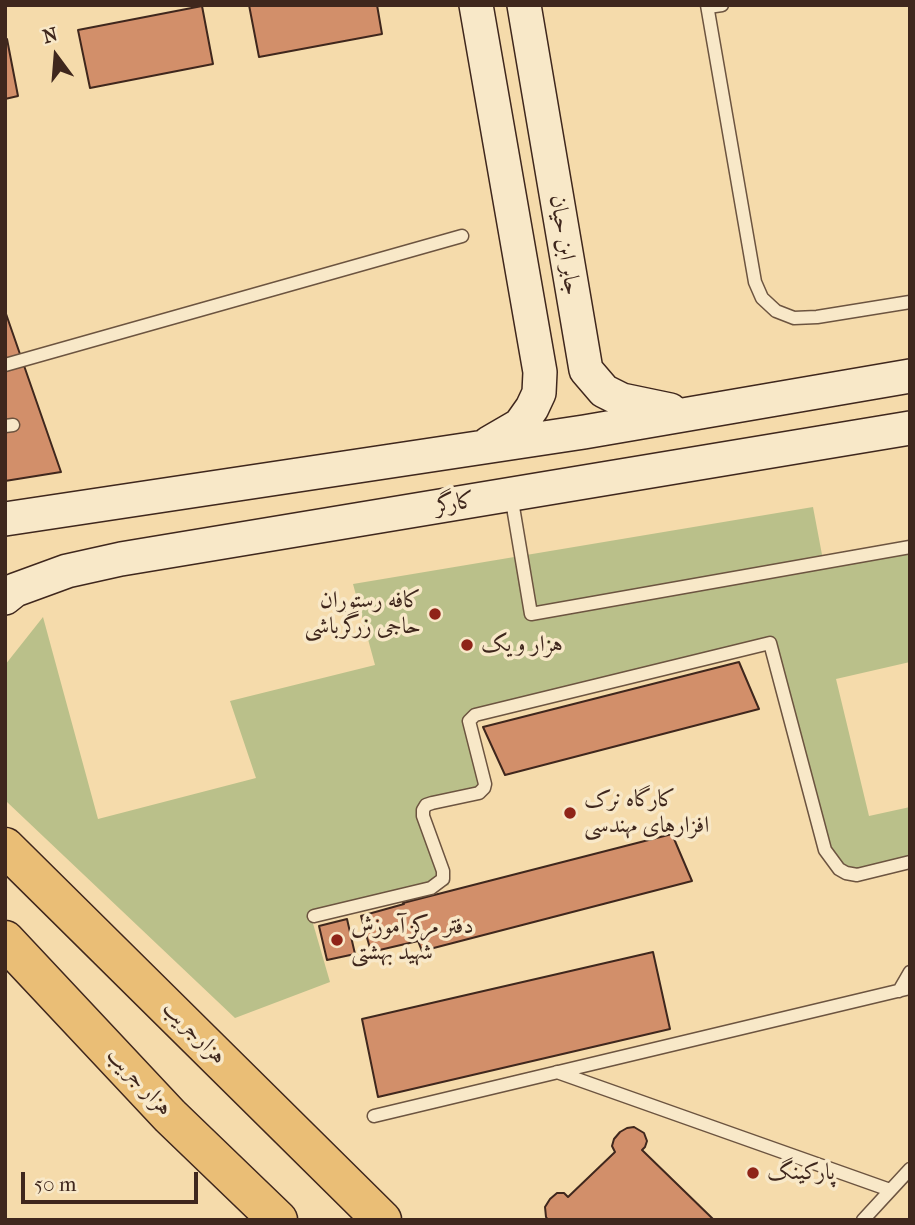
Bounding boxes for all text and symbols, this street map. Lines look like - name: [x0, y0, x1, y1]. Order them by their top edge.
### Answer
- north arrow: [21, 21, 91, 91]
- text: N: [40, 23, 60, 48]
- street label: جابر ابن حیان: [542, 193, 586, 297]
- street label: کارگر: [433, 487, 477, 521]
- place label: کافه رستوران حاجی زرگرباشی: [304, 587, 421, 641]
- marker: کافه رستوران حاجی زرگرباشی: [427, 606, 443, 622]
- place label: هزار و یک: [481, 631, 563, 659]
- marker: هزار و یک: [459, 637, 475, 653]
- place label: کارگاه نرک افزارهای مهندسی: [584, 786, 709, 840]
- marker: کارگاه نرک افزارهای مهندسی: [562, 805, 578, 821]
- place label: دفتر مرکز آموزش شهید بهشتی: [351, 913, 474, 967]
- marker: دفتر مرکز آموزش شهید بهشتی: [329, 932, 345, 948]
- street label: هزارجریب: [156, 995, 232, 1071]
- street label: هزار جریب: [100, 1042, 178, 1122]
- scale bar: [24, 1158, 201, 1202]
- place label: پارکینگ: [767, 1159, 835, 1187]
- marker: پارکینگ: [745, 1165, 761, 1181]
- text: 50 m: [34, 1172, 77, 1196]

